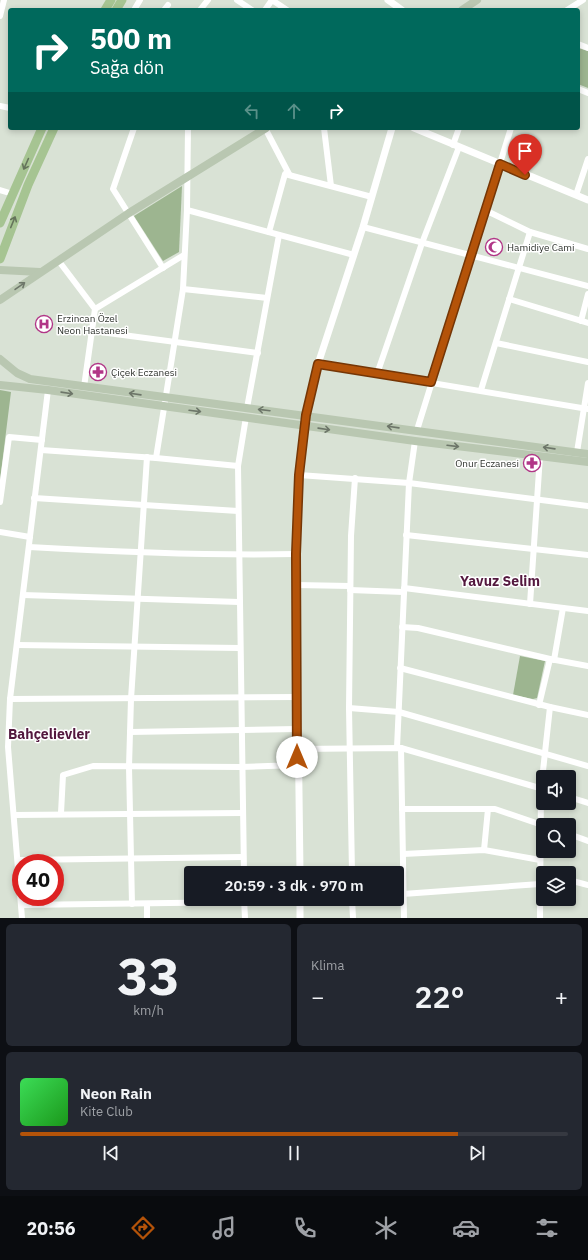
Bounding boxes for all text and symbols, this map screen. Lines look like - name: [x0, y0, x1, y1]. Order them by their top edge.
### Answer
- text: 500 m: [90, 20, 172, 57]
- icon: right: [24, 24, 76, 76]
- text: Sağa dön: [90, 56, 164, 79]
- icon: left: [241, 100, 263, 122]
- icon: ahead: [283, 100, 305, 122]
- icon: right: [325, 100, 347, 122]
- pin: [508, 134, 542, 175]
- icon: arrive: [514, 140, 536, 162]
- one-way arrow: [22, 157, 29, 169]
- one-way arrow: [10, 217, 18, 229]
- mosque icon: Hamidiye Cami: [484, 237, 504, 257]
- place label: Hamidiye Cami: [507, 241, 575, 254]
- one-way arrow: [14, 282, 25, 290]
- place label: Erzincan Özel Neon Hastanesi: [57, 312, 128, 337]
- hospital icon: Erzincan Özel Neon Hastanesi: [34, 314, 54, 334]
- pharmacy icon: Çiçek Eczanesi: [88, 362, 108, 382]
- place label: Çiçek Eczanesi: [111, 366, 177, 379]
- one-way arrow: [60, 389, 73, 397]
- one-way arrow: [129, 390, 142, 397]
- one-way arrow: [258, 406, 271, 414]
- one-way arrow: [188, 407, 201, 415]
- one-way arrow: [387, 423, 400, 431]
- one-way arrow: [317, 425, 330, 433]
- one-way arrow: [446, 442, 459, 450]
- one-way arrow: [543, 444, 556, 452]
- pharmacy icon: Onur Eczanesi: [522, 453, 542, 473]
- place label: Onur Eczanesi: [455, 457, 519, 470]
- district label: Yavuz Selim: [460, 572, 540, 590]
- district label: Bahçelievler: [8, 725, 90, 743]
- position arrow: [276, 736, 318, 778]
- map controls: [536, 770, 576, 906]
- button: sound: [536, 770, 576, 810]
- button: search: [536, 818, 576, 858]
- speed limit sign: 40: [12, 854, 64, 906]
- button: layers: [536, 866, 576, 906]
- text: 20:59 · 3 dk · 970 m: [224, 876, 364, 895]
- text: 33: [117, 942, 180, 1009]
- text: Klima: [311, 957, 344, 974]
- text: 22°: [414, 977, 465, 1016]
- text: −: [311, 982, 324, 1011]
- text: +: [555, 982, 568, 1011]
- text: km/h: [133, 1002, 164, 1019]
- text: Neon Rain: [80, 1084, 152, 1103]
- text: Kite Club: [80, 1103, 133, 1120]
- icon: previous: [100, 1142, 122, 1164]
- icon: pause: [283, 1142, 305, 1164]
- icon: next: [466, 1142, 488, 1164]
- icon: directions: [129, 1214, 157, 1242]
- icon: music: [210, 1214, 238, 1242]
- icon: phone: [291, 1214, 319, 1242]
- icon: climate: [372, 1214, 400, 1242]
- icon: car: [452, 1214, 480, 1242]
- icon: filters: [533, 1214, 561, 1242]
- text: 20:56: [26, 1217, 76, 1240]

